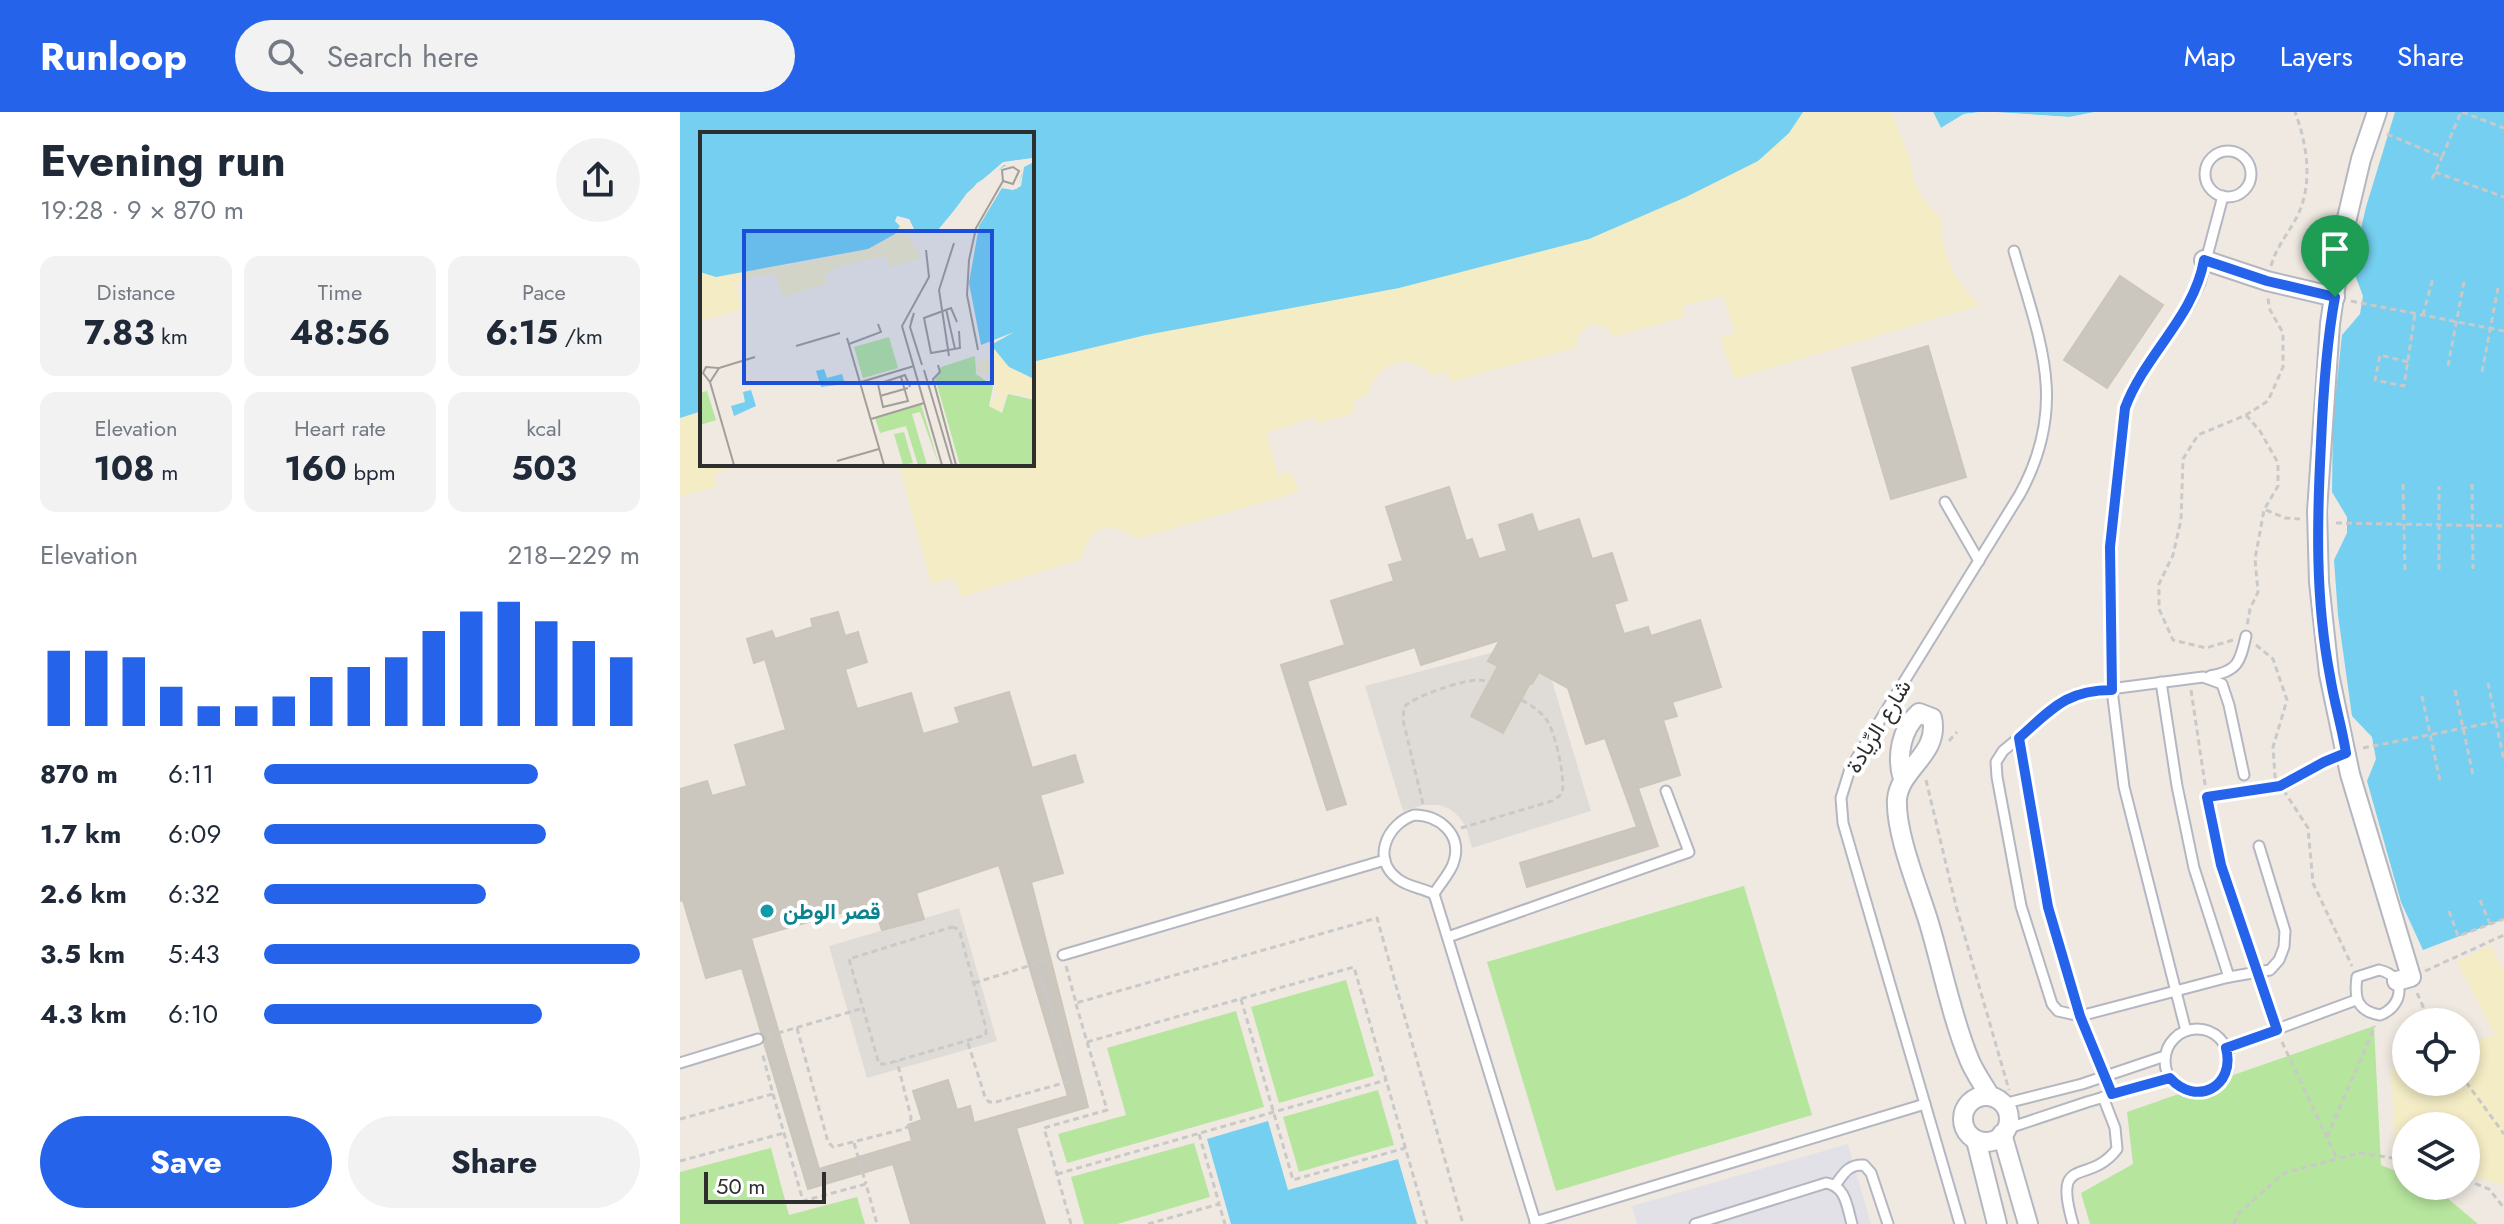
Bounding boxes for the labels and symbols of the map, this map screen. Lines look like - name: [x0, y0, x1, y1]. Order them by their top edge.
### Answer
- inset map: [700, 132, 1034, 466]
- pin: [2301, 215, 2369, 297]
- street label: شارع الرِّيادة: [1837, 673, 1919, 779]
- place label: قصر الوطن: [783, 895, 880, 927]
- marker: قصر الوطن: [758, 902, 776, 920]
- scale bar: [704, 1168, 826, 1204]

